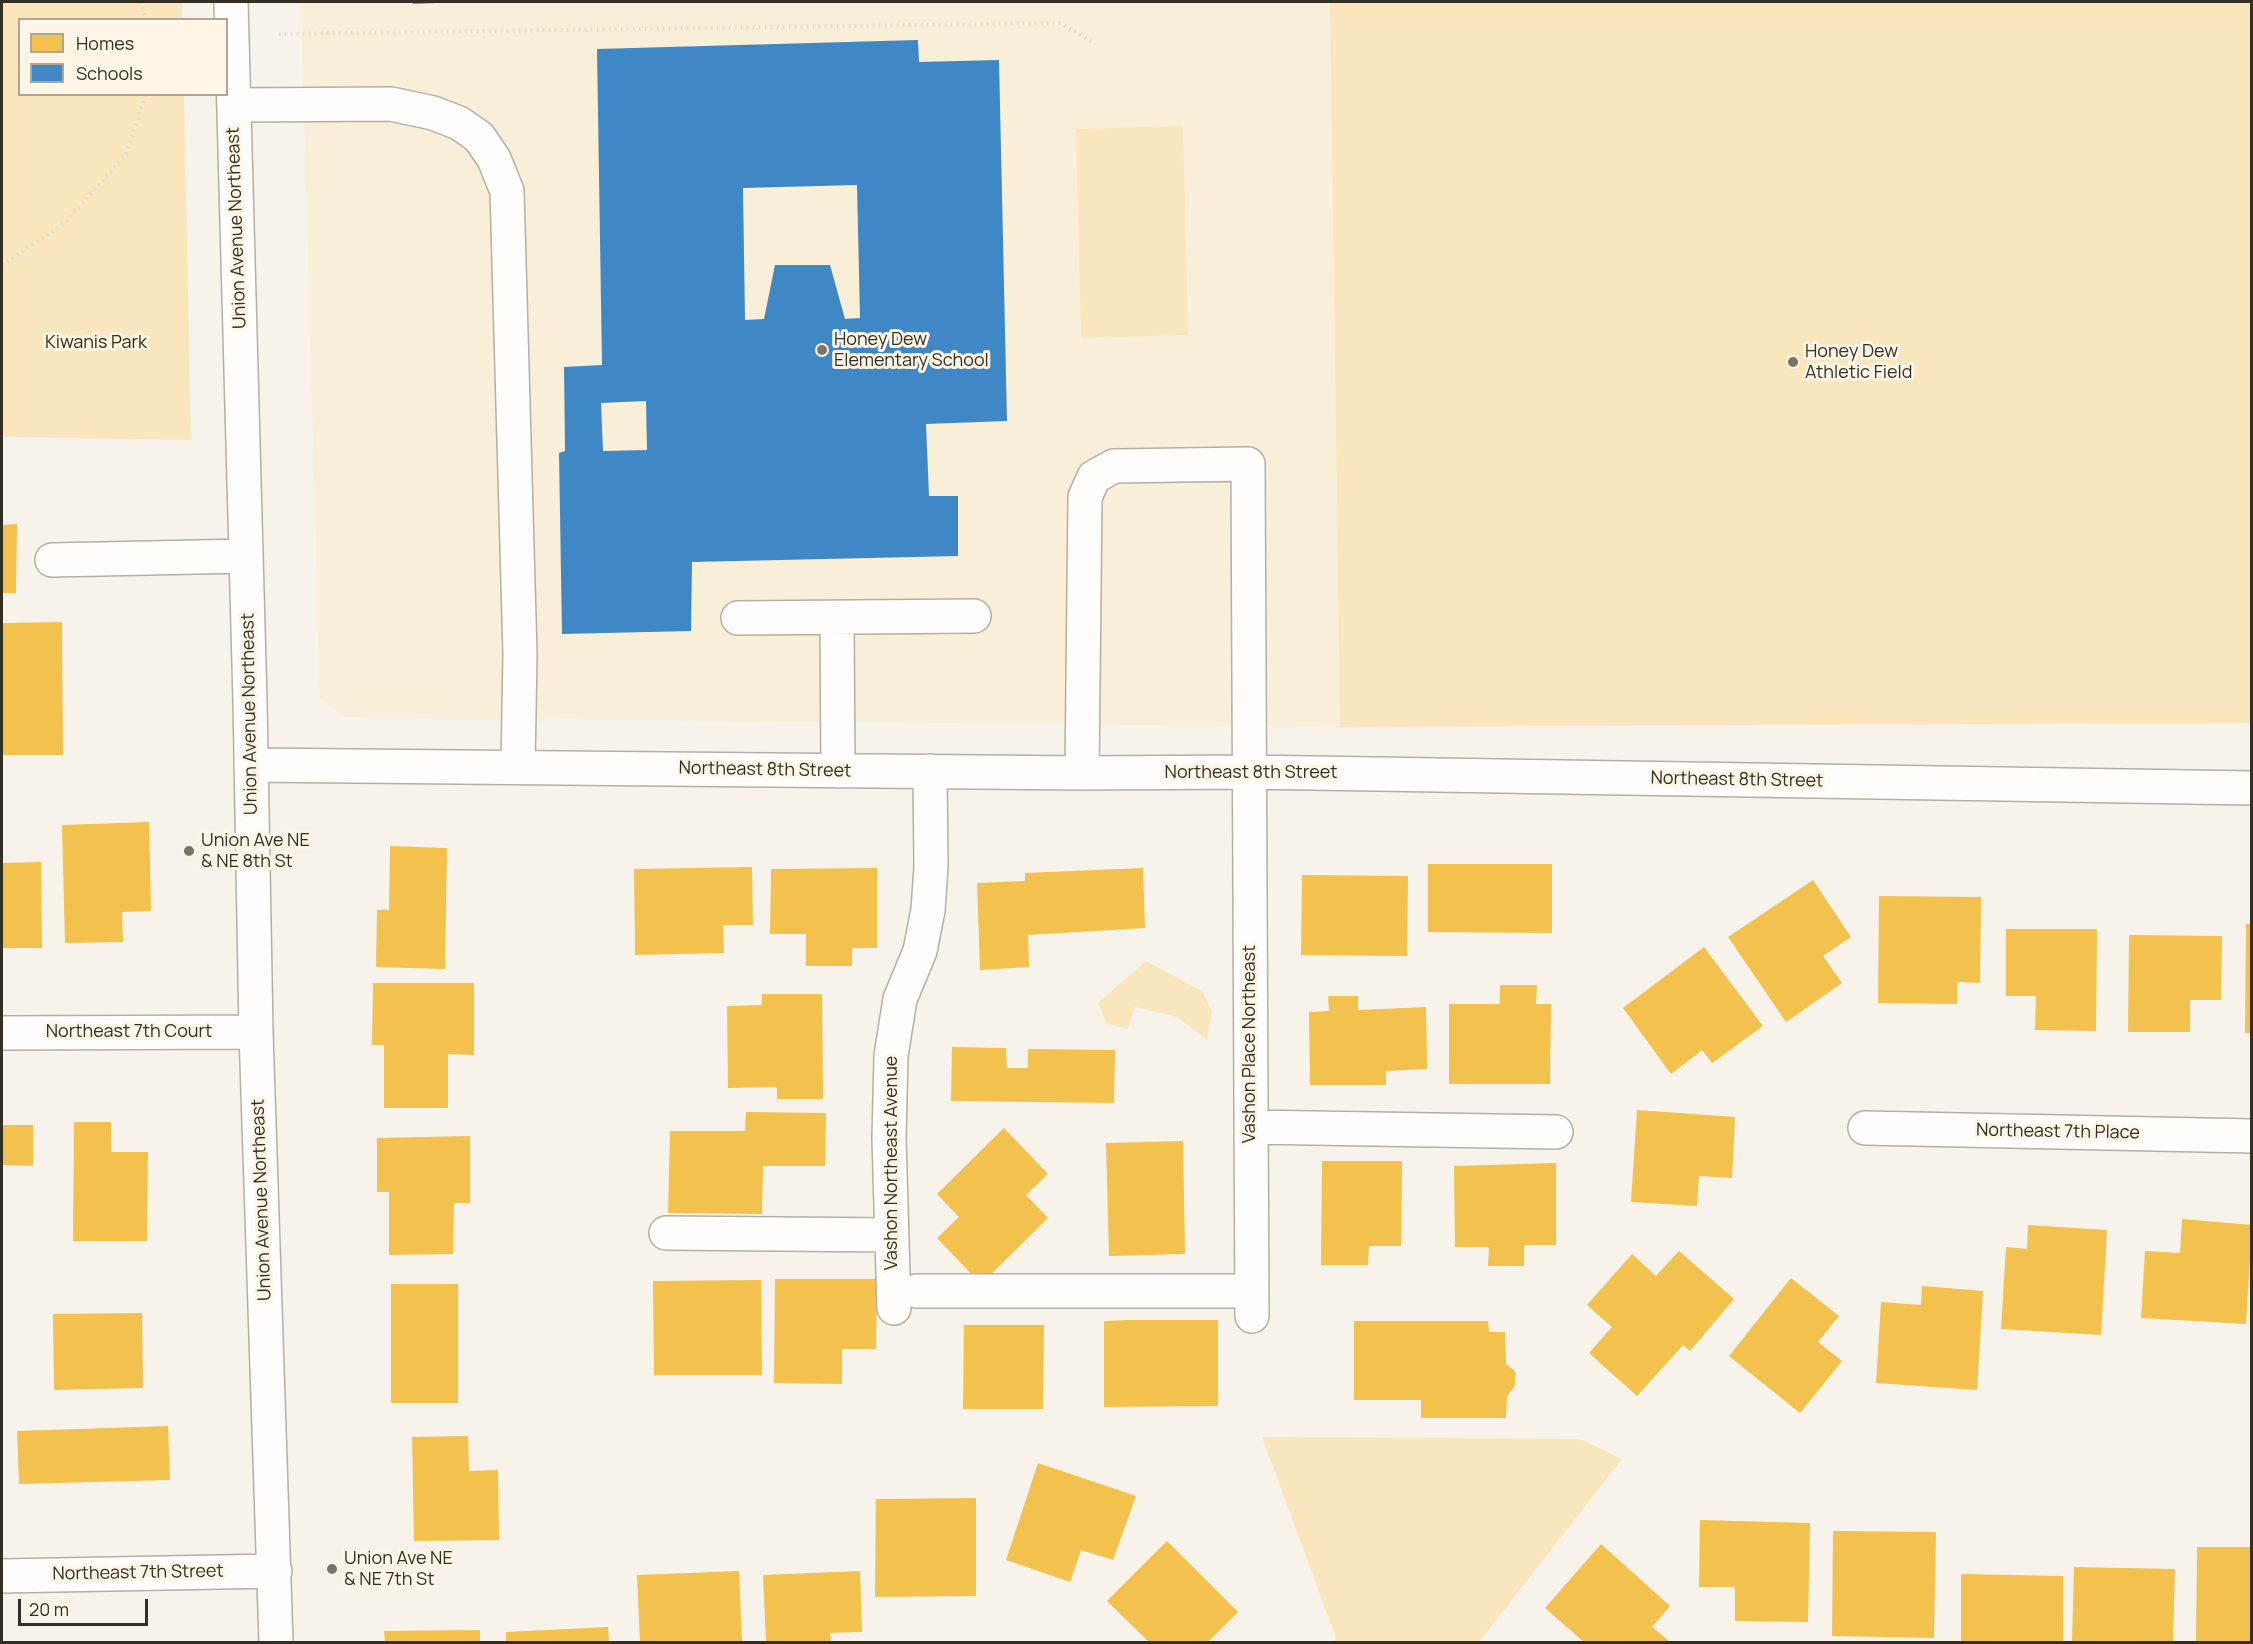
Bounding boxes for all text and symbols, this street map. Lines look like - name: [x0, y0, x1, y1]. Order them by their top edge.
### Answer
- legend: [18, 18, 228, 96]
- text: Homes: [76, 31, 134, 55]
- text: Schools: [76, 61, 143, 85]
- street label: Union Avenue Northeast: [223, 127, 251, 329]
- place label: Honey Dew Elementary School: [834, 329, 989, 372]
- park label: Kiwanis Park: [45, 332, 147, 354]
- place label: Honey Dew Athletic Field: [1805, 341, 1912, 384]
- marker: Honey Dew Elementary School: [815, 343, 829, 357]
- marker: Honey Dew Athletic Field: [1786, 355, 1800, 369]
- street label: Union Avenue Northeast: [237, 613, 263, 815]
- street label: Northeast 8th Street: [678, 758, 852, 782]
- street label: Northeast 8th Street: [1165, 762, 1337, 784]
- street label: Northeast 8th Street: [1650, 768, 1824, 792]
- place label: Union Ave NE & NE 8th St: [201, 830, 310, 872]
- marker: Union Ave NE & NE 8th St: [182, 844, 196, 858]
- street label: Vashon Place Northeast: [1239, 945, 1261, 1143]
- street label: Northeast 7th Court: [46, 1021, 212, 1043]
- street label: Vashon Northeast Avenue: [881, 1056, 903, 1270]
- street label: Union Avenue Northeast: [248, 1099, 276, 1301]
- street label: Northeast 7th Place: [1976, 1120, 2140, 1144]
- place label: Union Ave NE & NE 7th St: [344, 1548, 453, 1590]
- street label: Northeast 7th Street: [52, 1561, 224, 1585]
- marker: Union Ave NE & NE 7th St: [325, 1562, 339, 1576]
- scale bar: [21, 1587, 152, 1625]
- text: 20 m: [29, 1597, 69, 1621]

